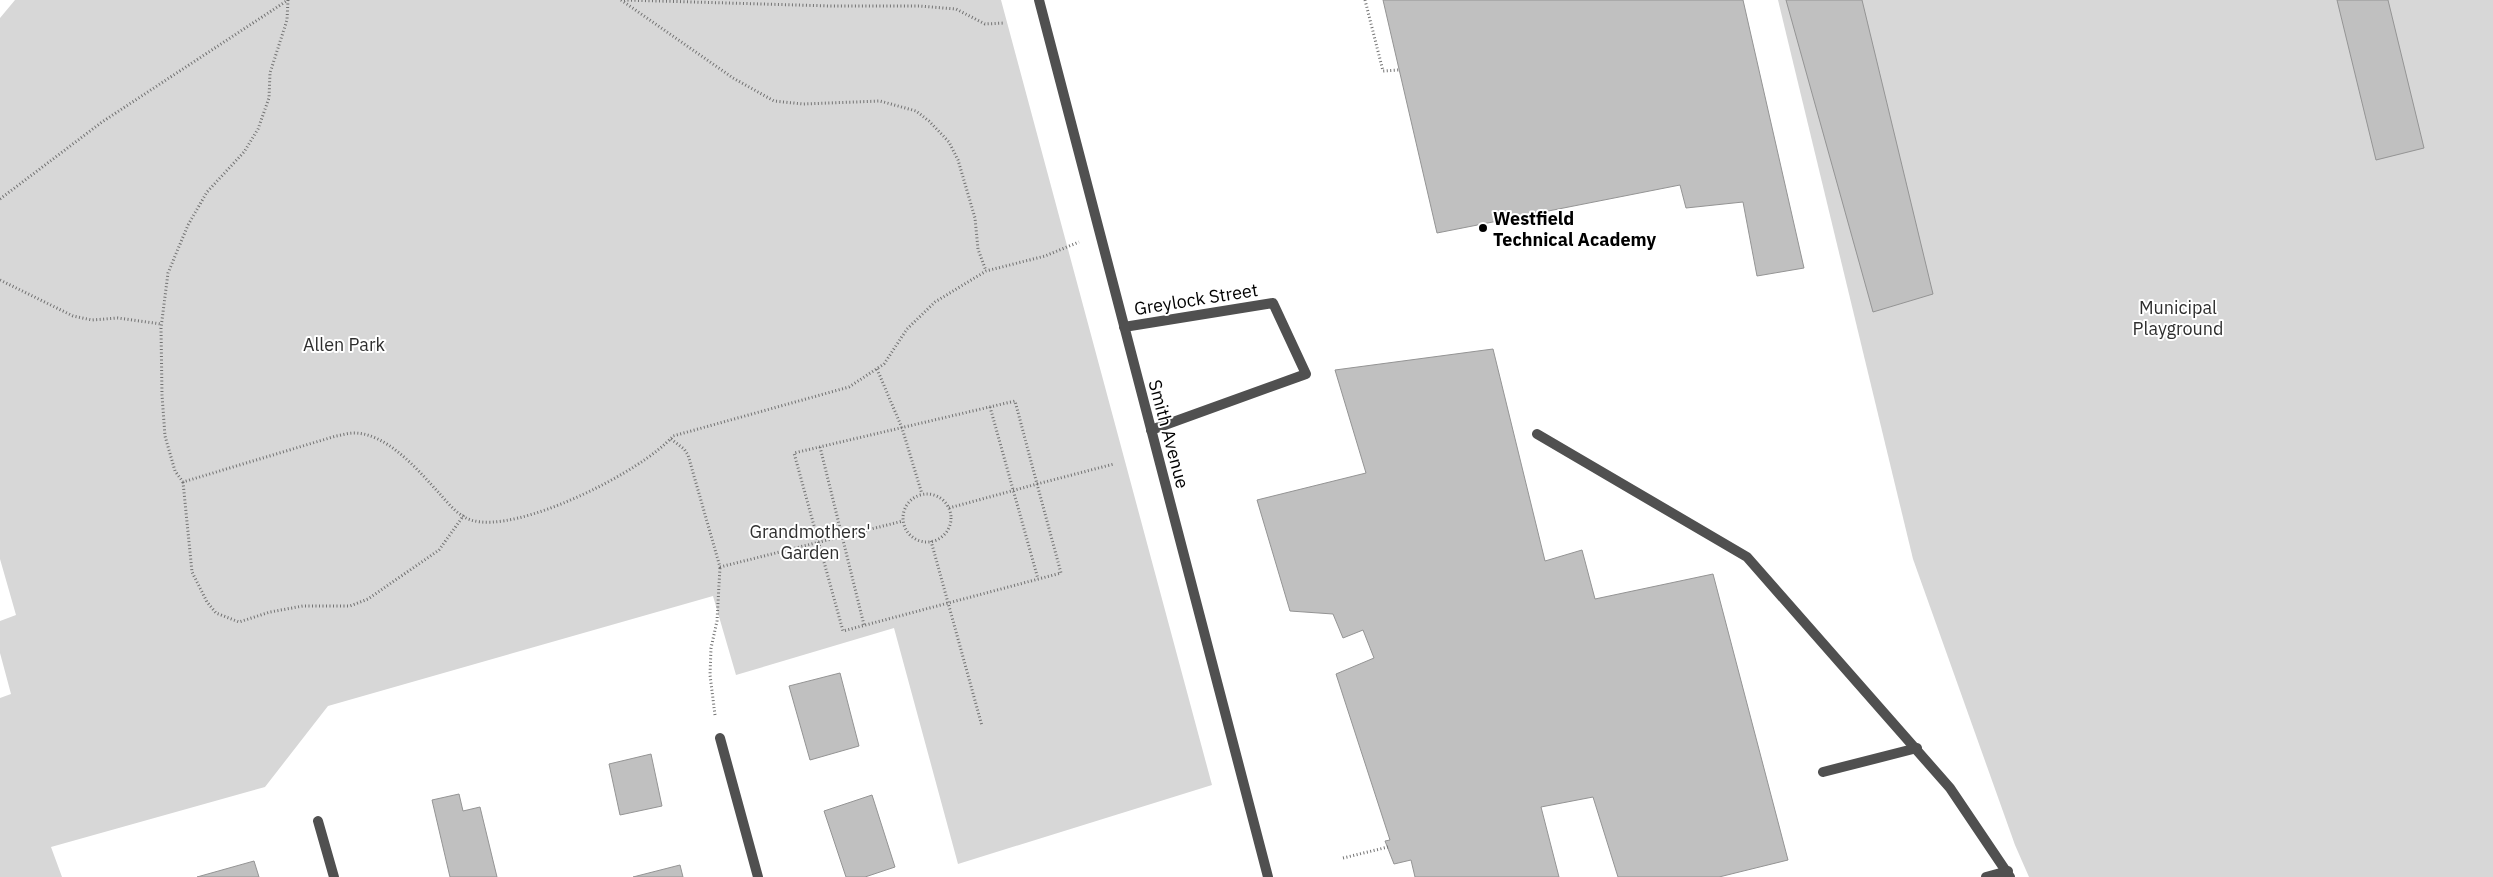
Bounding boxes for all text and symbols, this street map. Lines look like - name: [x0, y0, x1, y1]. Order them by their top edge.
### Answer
- place label: Westfield Technical Academy: [1493, 207, 1657, 251]
- marker: Westfield Technical Academy: [1477, 222, 1489, 234]
- street label: Greylock Street: [1133, 278, 1259, 320]
- park label: Municipal Playground: [2133, 296, 2223, 340]
- park label: Allen Park: [303, 333, 386, 356]
- street label: Smith Avenue: [1143, 377, 1195, 491]
- park label: Grandmothers' Garden: [749, 520, 871, 564]

